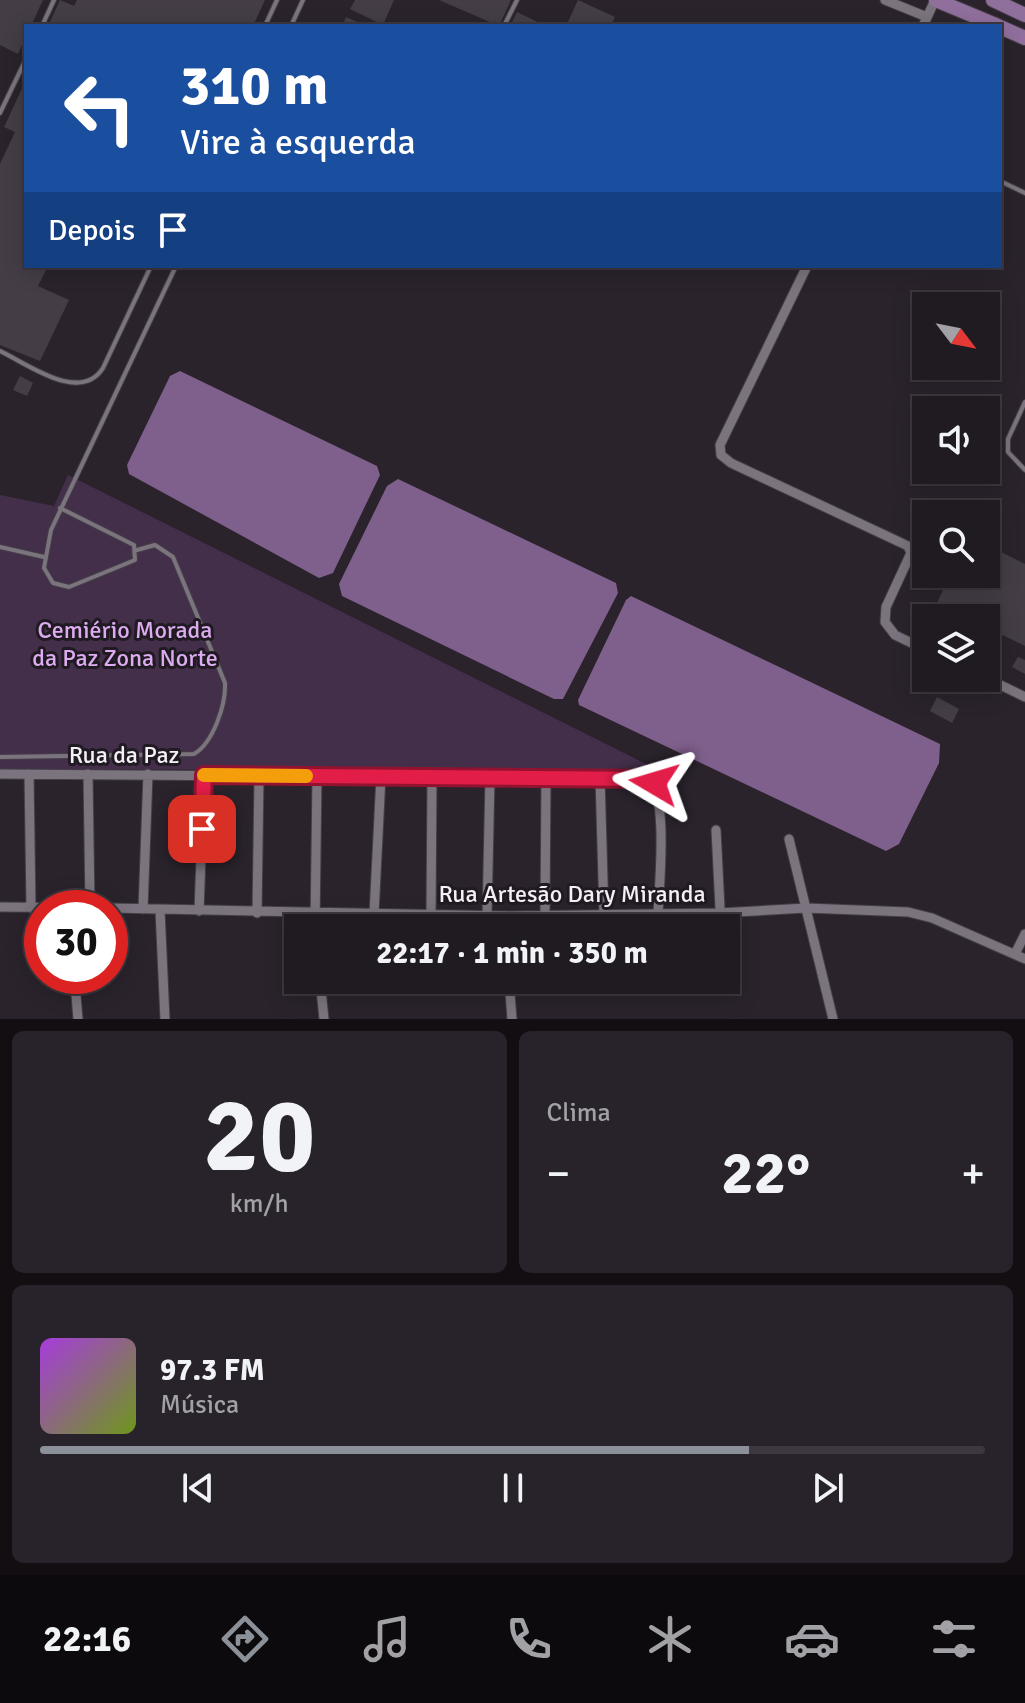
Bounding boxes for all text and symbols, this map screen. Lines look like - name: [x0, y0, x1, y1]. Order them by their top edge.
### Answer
- text: 310 m: [180, 51, 328, 120]
- icon: left: [48, 56, 152, 160]
- text: Vire à esquerda: [180, 120, 416, 165]
- icon: arrive: [151, 208, 195, 252]
- text: Depois: [48, 212, 135, 249]
- north arrow: [912, 292, 1000, 380]
- map controls: [912, 292, 1000, 692]
- button: sound: [912, 396, 1000, 484]
- button: search: [912, 500, 1000, 588]
- button: layers: [912, 604, 1000, 692]
- park label: Cemiério Morada da Paz Zona Norte: [32, 615, 218, 673]
- street label: Rua da Paz: [69, 740, 179, 770]
- position arrow: [612, 741, 696, 825]
- pin: [168, 795, 236, 863]
- icon: arrive: [180, 807, 224, 851]
- street label: Rua Artesão Dary Miranda: [438, 879, 706, 909]
- speed limit sign: 30: [24, 890, 128, 994]
- text: 22:17 · 1 min · 350 m: [376, 935, 648, 972]
- text: 20: [203, 1072, 315, 1200]
- text: Clima: [547, 1097, 611, 1129]
- text: 22°: [721, 1137, 810, 1211]
- text: −: [547, 1147, 570, 1201]
- text: +: [961, 1147, 985, 1201]
- text: km/h: [230, 1188, 289, 1220]
- text: 97.3 FM: [160, 1352, 265, 1389]
- text: Música: [160, 1389, 239, 1421]
- icon: previous: [176, 1466, 220, 1510]
- icon: pause: [491, 1466, 535, 1510]
- icon: next: [806, 1466, 850, 1510]
- icon: directions: [217, 1611, 273, 1667]
- icon: music: [359, 1611, 415, 1667]
- icon: phone: [501, 1611, 557, 1667]
- icon: climate: [642, 1611, 698, 1667]
- icon: car: [784, 1611, 840, 1667]
- icon: filters: [926, 1611, 982, 1667]
- text: 22:16: [43, 1617, 131, 1662]

